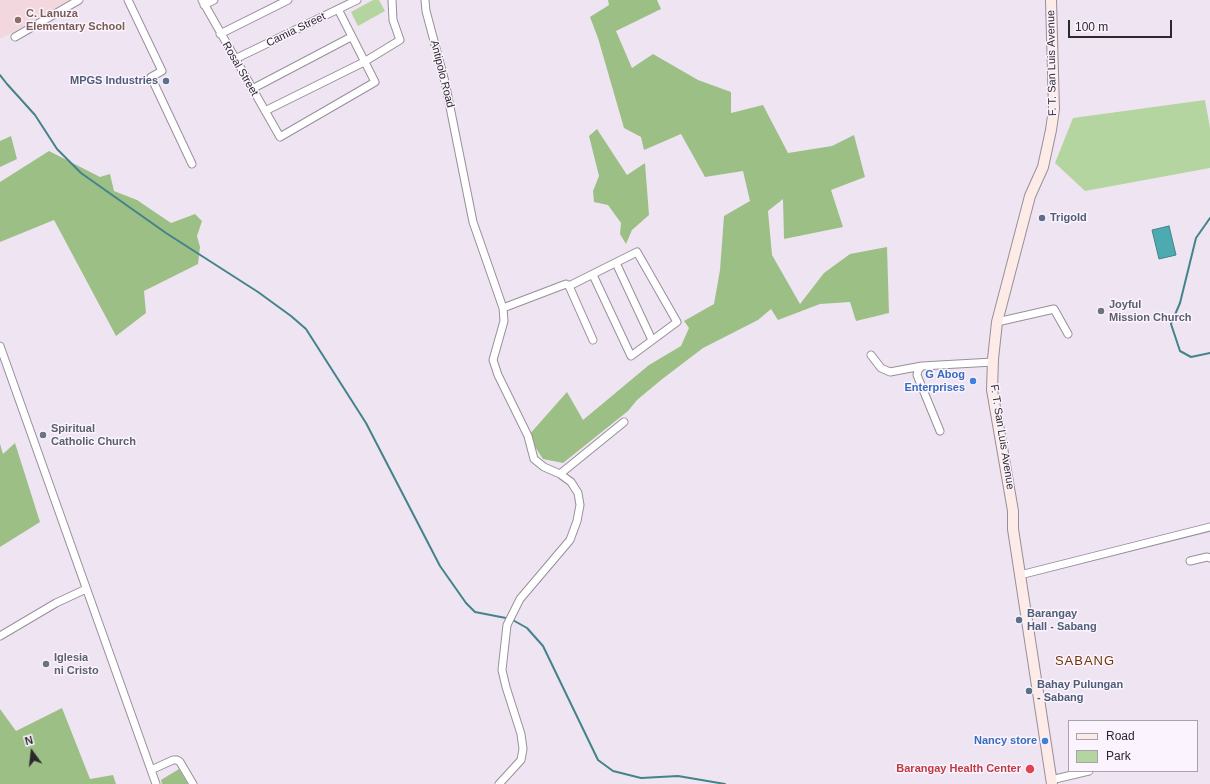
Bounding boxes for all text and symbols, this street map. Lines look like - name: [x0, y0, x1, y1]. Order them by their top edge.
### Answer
- place label: C. Lanuza Elementary School: [26, 7, 125, 33]
- street label: Camia Street: [264, 10, 328, 50]
- street label: F. T. San Luis Avenue: [1044, 10, 1060, 116]
- scale bar: [1070, 12, 1174, 38]
- marker: C. Lanuza Elementary School: [13, 15, 23, 25]
- text: 100 m: [1075, 20, 1108, 34]
- street label: Rosal Street: [219, 39, 261, 99]
- street label: Antipolo Road: [427, 39, 457, 109]
- place label: MPGS Industries: [70, 74, 158, 88]
- marker: MPGS Industries: [161, 76, 171, 86]
- place label: Trigold: [1050, 211, 1087, 225]
- marker: Trigold: [1037, 213, 1047, 223]
- place label: Joyful Mission Church: [1109, 298, 1192, 324]
- marker: Joyful Mission Church: [1096, 306, 1106, 316]
- place label: G Abog Enterprises: [904, 368, 965, 394]
- marker: G Abog Enterprises: [968, 376, 978, 386]
- street label: F. T. San Luis Avenue: [987, 384, 1017, 490]
- place label: Spiritual Catholic Church: [51, 422, 136, 448]
- marker: Spiritual Catholic Church: [38, 430, 48, 440]
- place label: Barangay Hall - Sabang: [1027, 607, 1097, 633]
- marker: Barangay Hall - Sabang: [1014, 615, 1024, 625]
- place label: Iglesia ni Cristo: [54, 651, 99, 677]
- district label: SABANG: [1055, 653, 1115, 669]
- marker: Iglesia ni Cristo: [41, 659, 51, 669]
- place label: Bahay Pulungan - Sabang: [1037, 678, 1123, 704]
- marker: Bahay Pulungan - Sabang: [1024, 686, 1034, 696]
- legend: [1068, 720, 1198, 772]
- text: Road: [1106, 729, 1135, 743]
- north arrow: [12, 732, 52, 772]
- text: N: [23, 734, 34, 747]
- place label: Nancy store: [974, 734, 1037, 748]
- marker: Nancy store: [1040, 736, 1050, 746]
- text: Park: [1106, 749, 1131, 763]
- place label: Barangay Health Center: [896, 762, 1021, 776]
- marker: Barangay Health Center: [1024, 763, 1036, 775]

